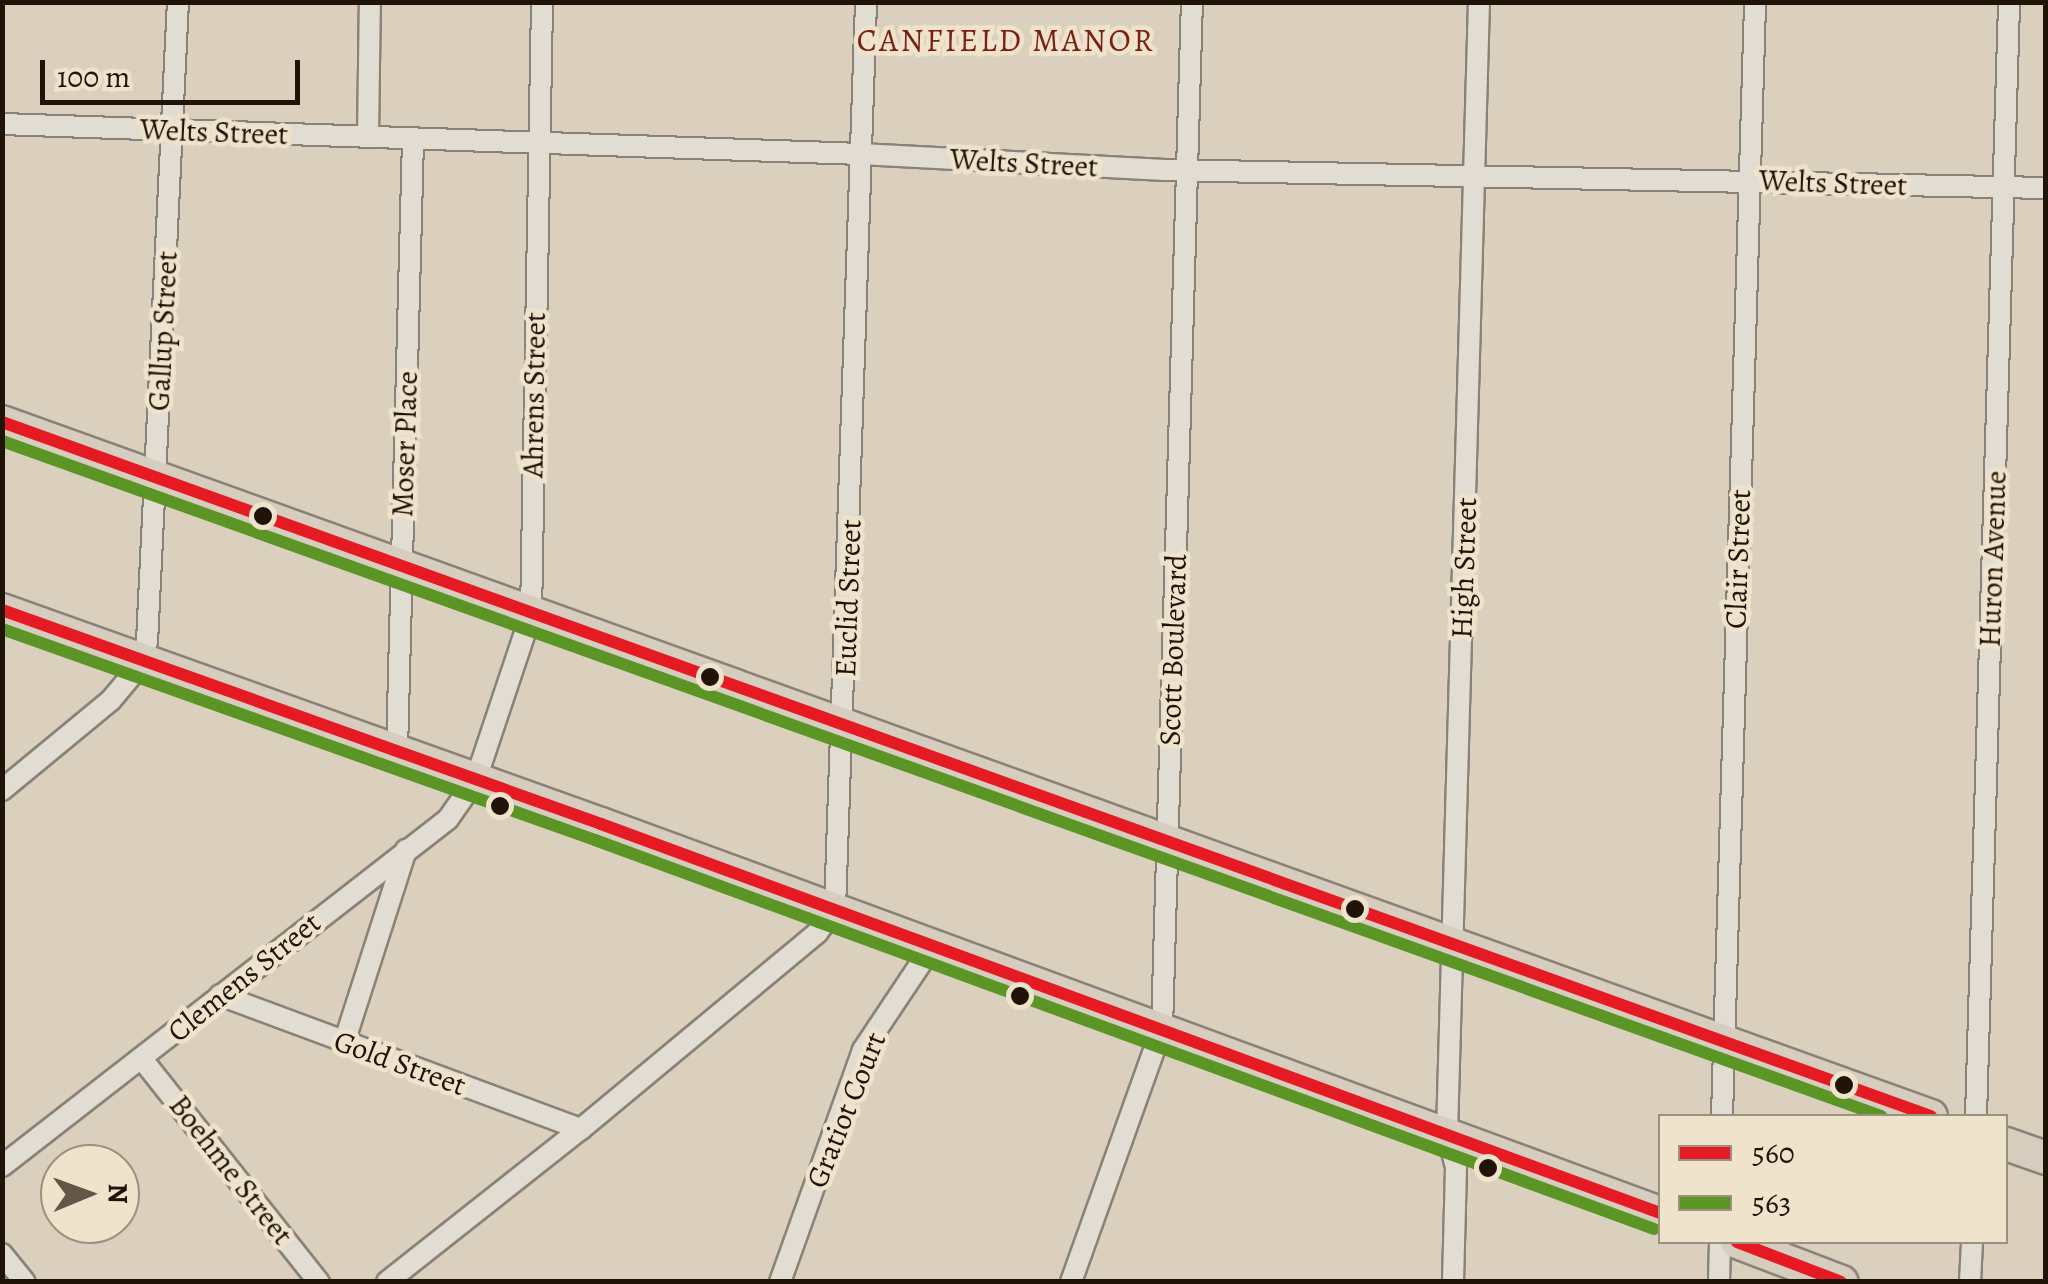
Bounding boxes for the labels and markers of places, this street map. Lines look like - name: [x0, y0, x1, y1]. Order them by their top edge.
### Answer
- unlabelled marker: [253, 506, 273, 526]
- unlabelled marker: [700, 667, 720, 687]
- unlabelled marker: [490, 796, 510, 816]
- unlabelled marker: [1345, 899, 1365, 919]
- unlabelled marker: [1010, 986, 1030, 1006]
- unlabelled marker: [1834, 1075, 1854, 1095]
- unlabelled marker: [1478, 1158, 1498, 1178]

